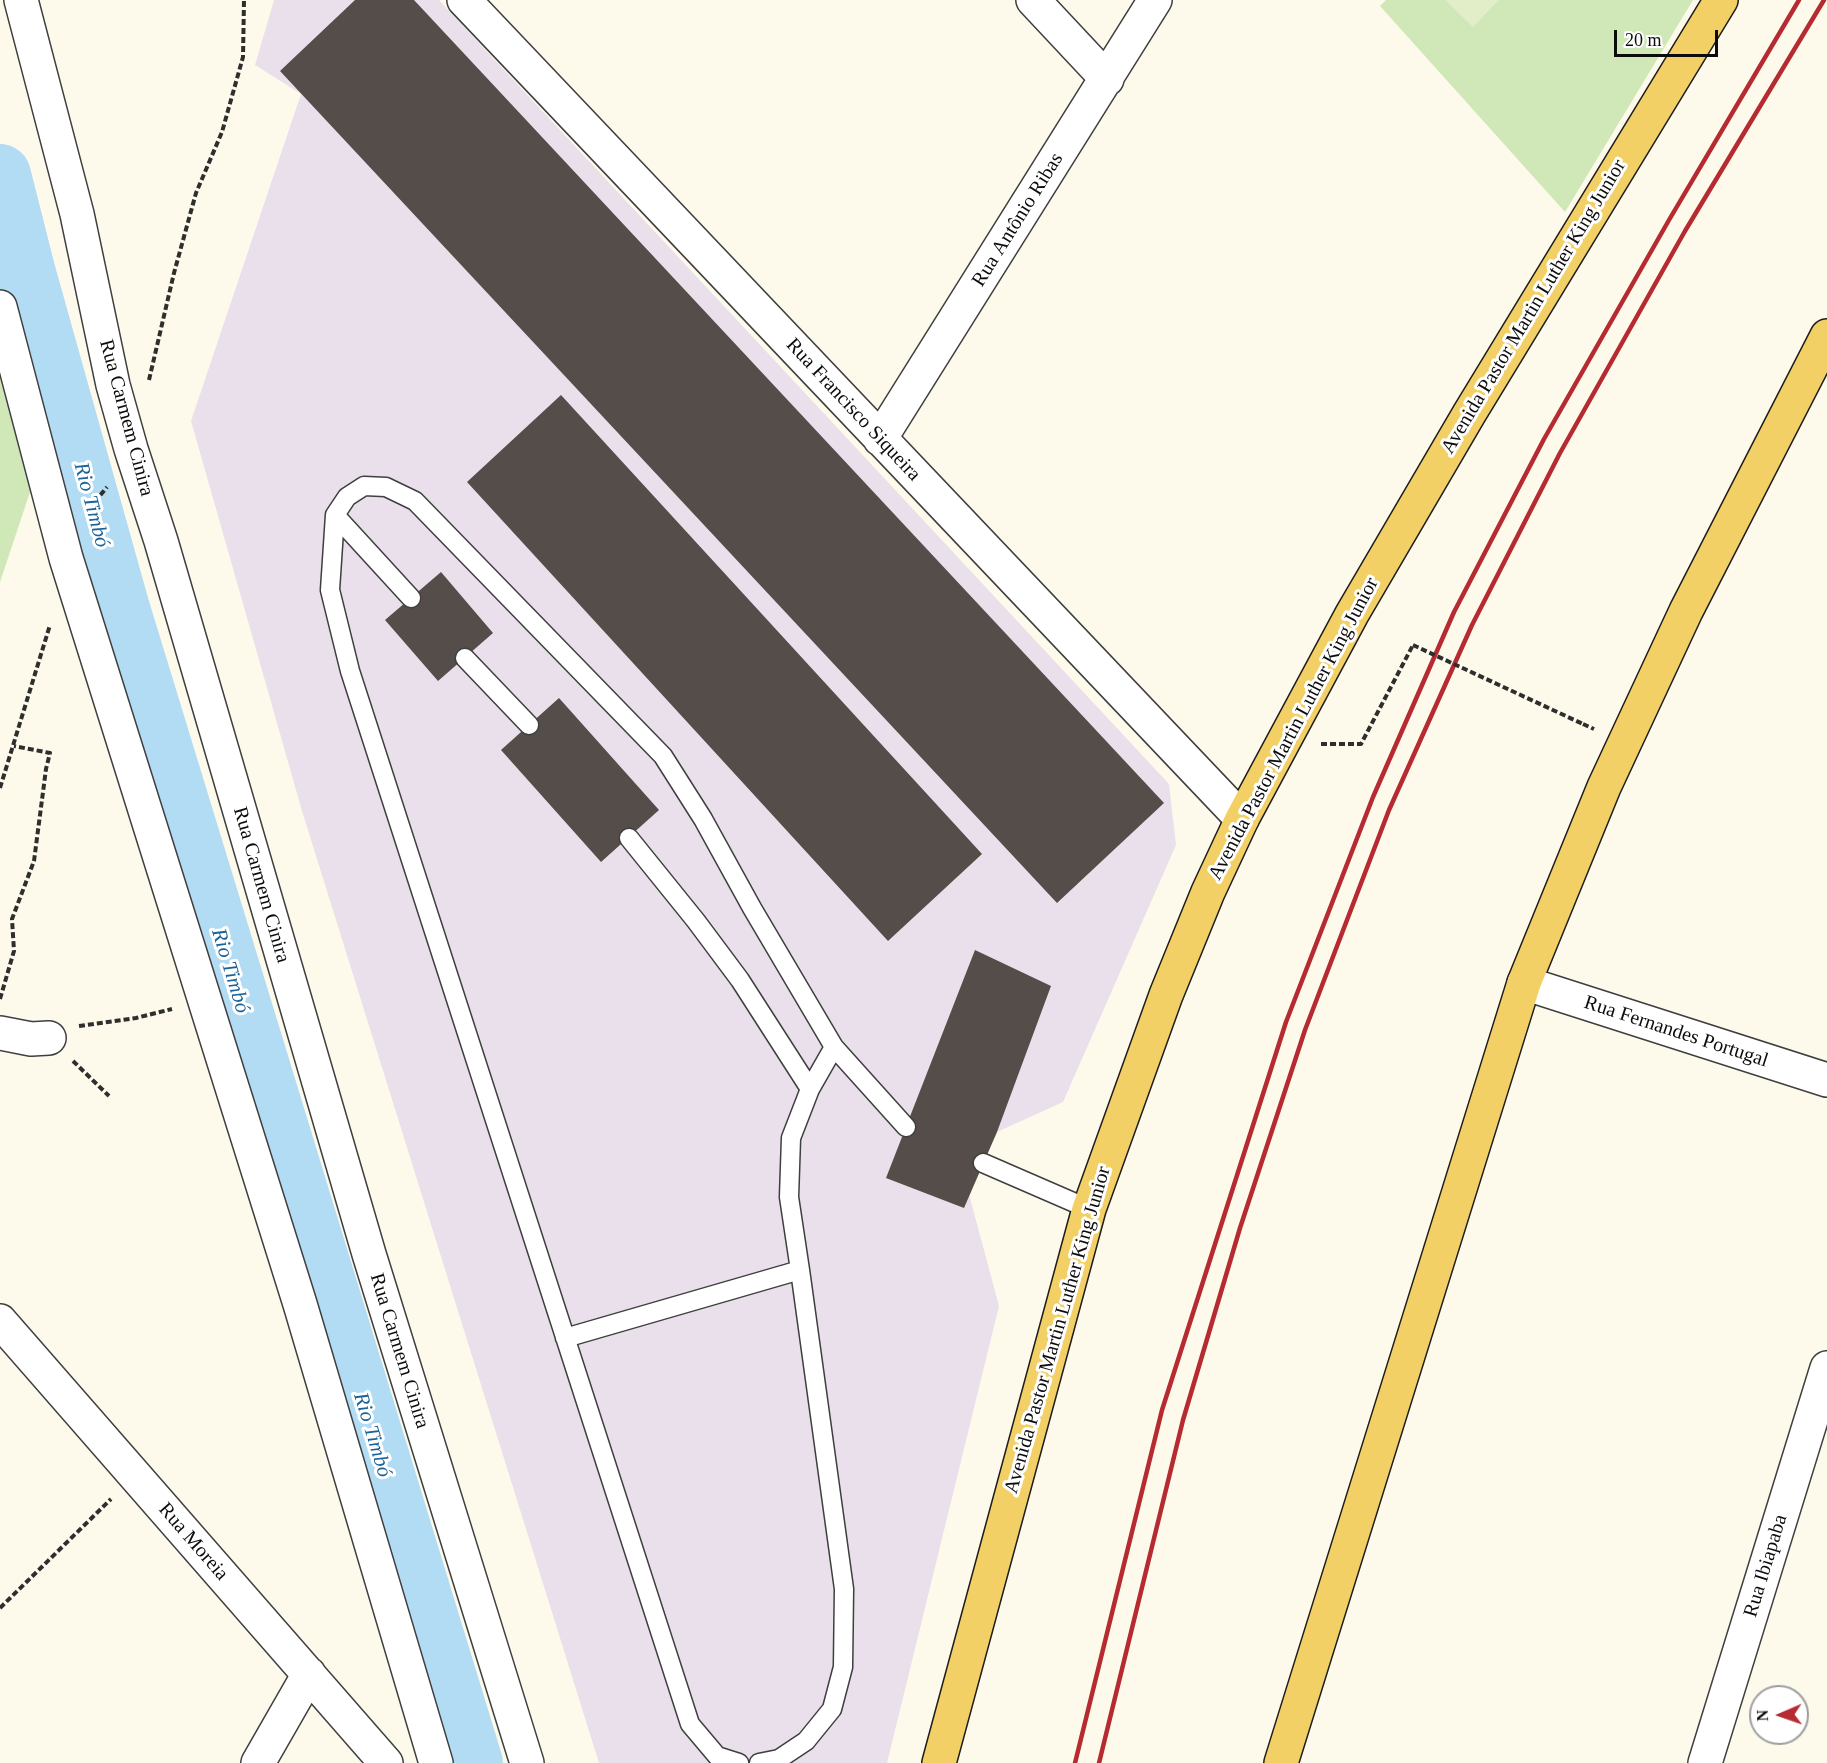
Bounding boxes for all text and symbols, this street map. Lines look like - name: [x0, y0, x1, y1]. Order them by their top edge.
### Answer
- scale bar: [1617, 18, 1720, 56]
- text: 20 m: [1625, 30, 1662, 50]
- street label: Rua Antônio Ribas: [967, 149, 1069, 291]
- street label: Avenida Pastor Martin Luther King Junior: [1436, 156, 1632, 458]
- street label: Rua Francisco Siqueira: [781, 334, 925, 486]
- street label: Rua Carmem Cinira: [94, 337, 158, 499]
- water label: Rio Timbó: [68, 460, 114, 550]
- street label: Avenida Pastor Martin Luther King Junior: [1204, 574, 1384, 884]
- street label: Rua Carmem Cinira: [227, 804, 295, 966]
- water label: Rio Timbó: [205, 926, 255, 1016]
- street label: Rua Fernandes Portugal: [1581, 991, 1771, 1073]
- street label: Avenida Pastor Martin Luther King Junior: [1000, 1164, 1116, 1496]
- street label: Rua Carmem Cinira: [364, 1270, 434, 1432]
- water label: Rio Timbó: [347, 1390, 397, 1480]
- street label: Rua Moreia: [153, 1498, 233, 1586]
- street label: Rua Ibiapaba: [1739, 1512, 1793, 1620]
- north arrow: [1749, 1685, 1809, 1745]
- text: N: [1754, 1710, 1771, 1722]

